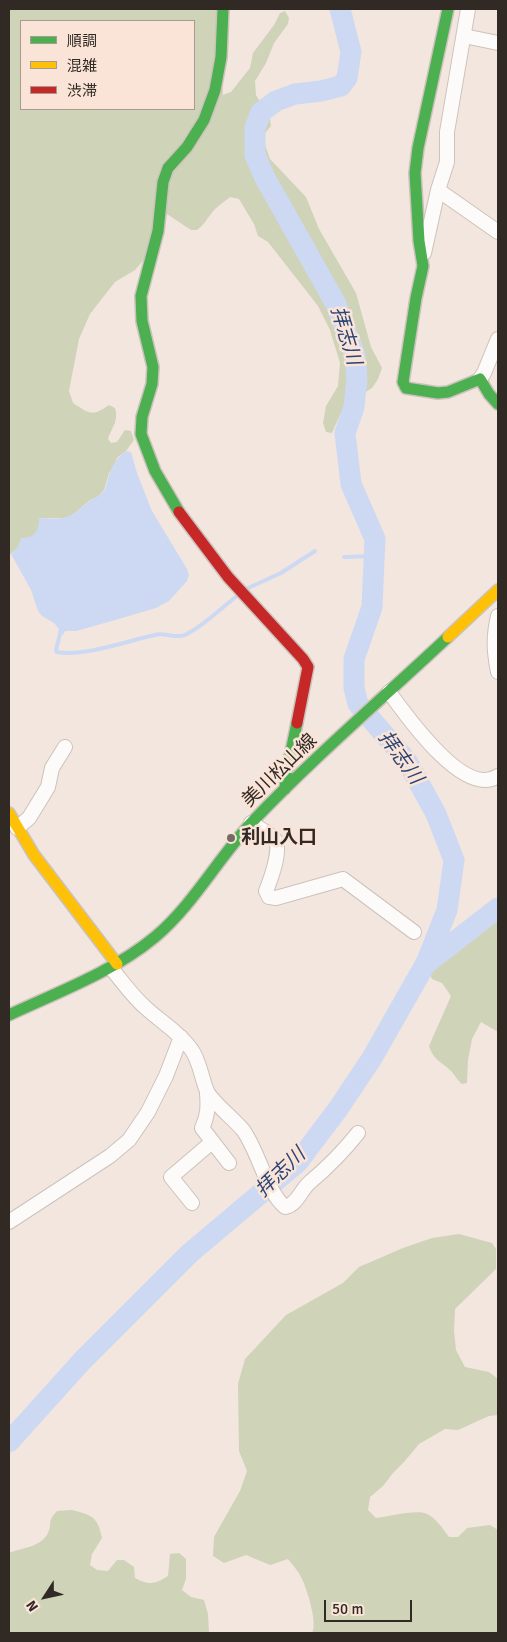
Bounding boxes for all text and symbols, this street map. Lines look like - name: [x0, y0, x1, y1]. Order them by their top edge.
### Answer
- legend: [20, 20, 195, 110]
- text: 順調: [67, 32, 97, 50]
- text: 混雑: [67, 57, 97, 75]
- text: 渋滞: [67, 82, 97, 100]
- water label: 拝志川: [325, 304, 365, 368]
- water label: 拝志川: [373, 727, 427, 789]
- street label: 美川松山線: [238, 730, 322, 812]
- place label: 利山入口: [241, 827, 317, 849]
- marker: 利山入口: [225, 832, 237, 844]
- water label: 拝志川: [251, 1144, 311, 1202]
- north arrow: [20, 1572, 70, 1622]
- scale bar: [327, 1590, 414, 1622]
- text: N: [23, 1597, 42, 1615]
- text: 50 m: [332, 1600, 363, 1618]

